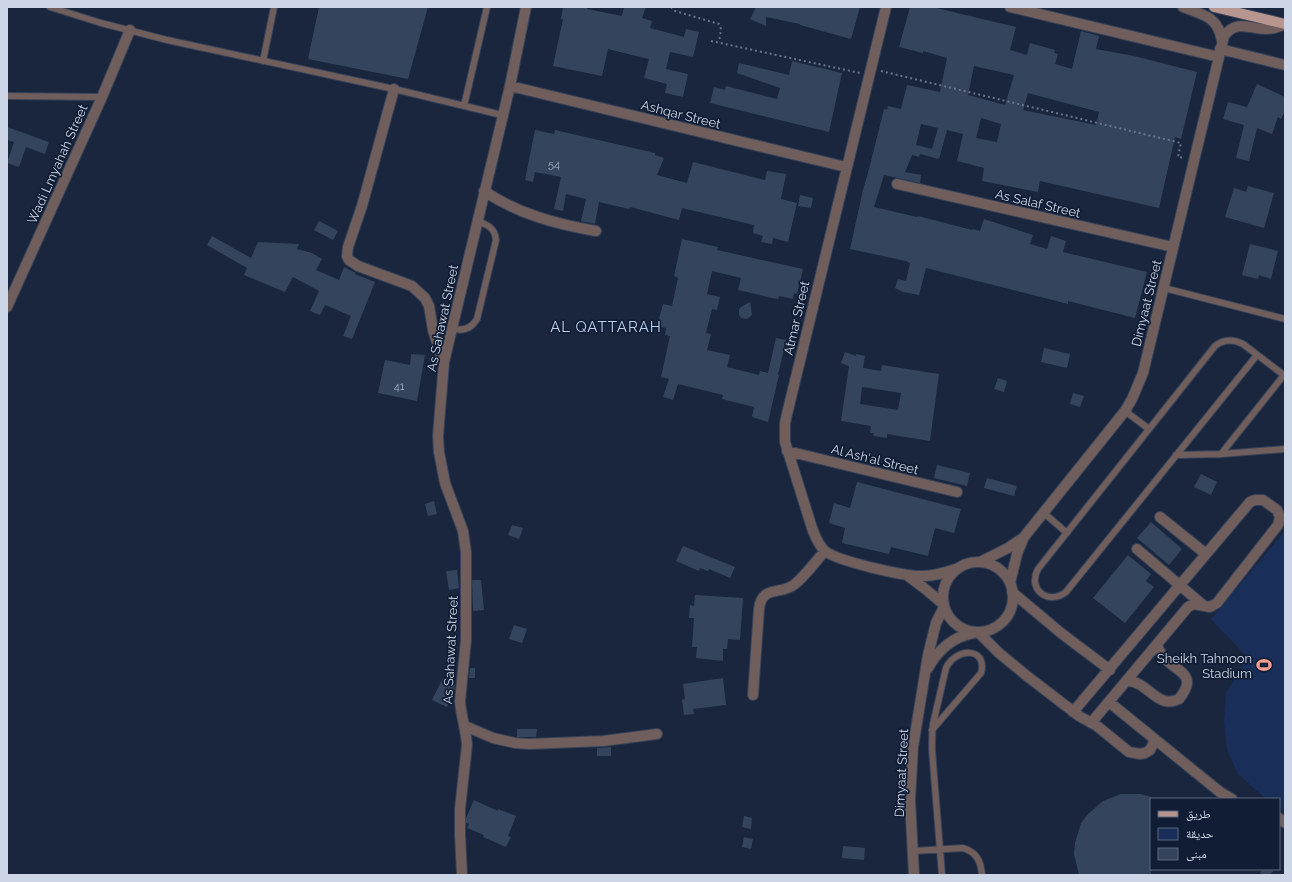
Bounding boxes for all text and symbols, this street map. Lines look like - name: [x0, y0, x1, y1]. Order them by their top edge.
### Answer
- street label: Ashqar Street: [640, 97, 723, 132]
- street label: Wadi Lmyahah Street: [24, 102, 91, 226]
- house number: 54: [548, 158, 560, 171]
- street label: As Salaf Street: [994, 186, 1083, 221]
- street label: Dimyaat Street: [1128, 258, 1165, 348]
- street label: As Sahawat Street: [424, 263, 461, 373]
- street label: Atmar Street: [781, 279, 812, 357]
- district label: AL QATTARAH: [550, 318, 662, 336]
- house number: 41: [394, 380, 405, 393]
- street label: Al Ash'al Street: [830, 441, 921, 478]
- street label: As Sahawat Street: [440, 595, 461, 705]
- place label: Sheikh Tahnoon Stadium: [1157, 651, 1252, 681]
- sports icon: Sheikh Tahnoon Stadium: [1255, 656, 1273, 674]
- street label: Dimyaat Street: [892, 728, 911, 818]
- legend: [1150, 798, 1280, 870]
- text: طريق: [1186, 807, 1211, 821]
- text: حديقة: [1186, 827, 1214, 841]
- text: مبنى: [1186, 847, 1207, 861]

